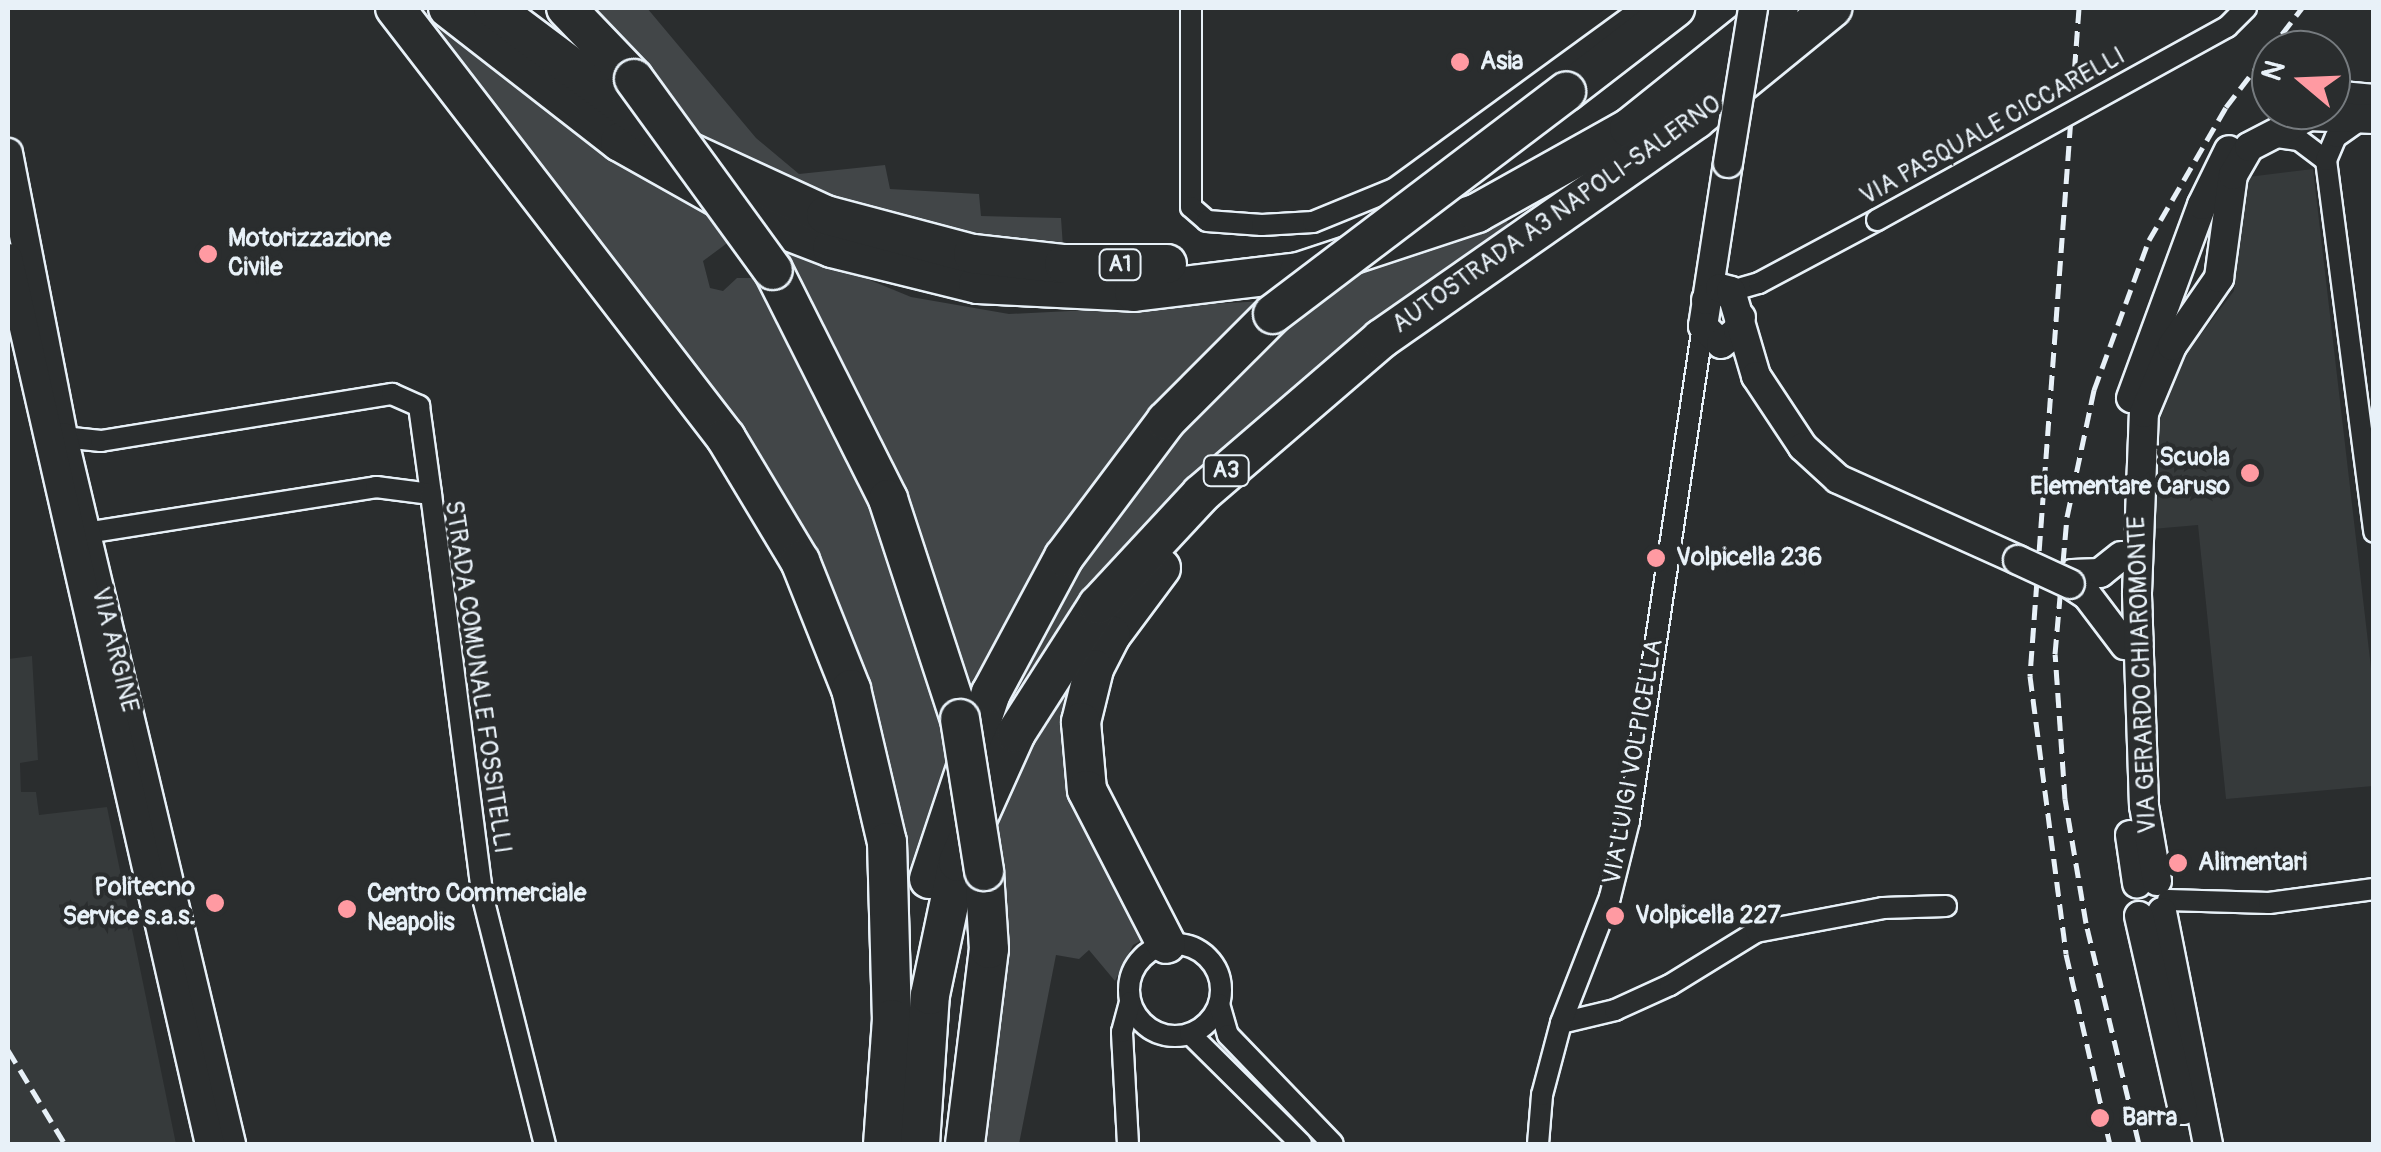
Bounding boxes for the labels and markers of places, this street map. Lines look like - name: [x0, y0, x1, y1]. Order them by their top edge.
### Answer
- place label: Asia: [1480, 47, 1523, 77]
- marker: Asia: [1449, 51, 1471, 73]
- place label: Motorizzazione Civile: [228, 225, 391, 284]
- marker: Motorizzazione Civile: [197, 243, 219, 265]
- place label: Scuola Elementare Caruso: [2030, 444, 2230, 503]
- marker: Scuola Elementare Caruso: [2239, 462, 2261, 484]
- place label: Volpicella 236: [1676, 543, 1822, 573]
- marker: Volpicella 236: [1645, 547, 1667, 569]
- place label: Alimentari: [2198, 848, 2307, 878]
- marker: Alimentari: [2167, 852, 2189, 874]
- place label: Politecno Service s.a.s.: [63, 874, 195, 933]
- place label: Centro Commerciale Neapolis: [367, 880, 586, 939]
- marker: Politecno Service s.a.s.: [204, 892, 226, 914]
- marker: Centro Commerciale Neapolis: [336, 898, 358, 920]
- place label: Volpicella 227: [1635, 901, 1781, 931]
- marker: Volpicella 227: [1604, 905, 1626, 927]
- place label: Barra: [2122, 1103, 2177, 1133]
- marker: Barra: [2087, 1105, 2113, 1131]

